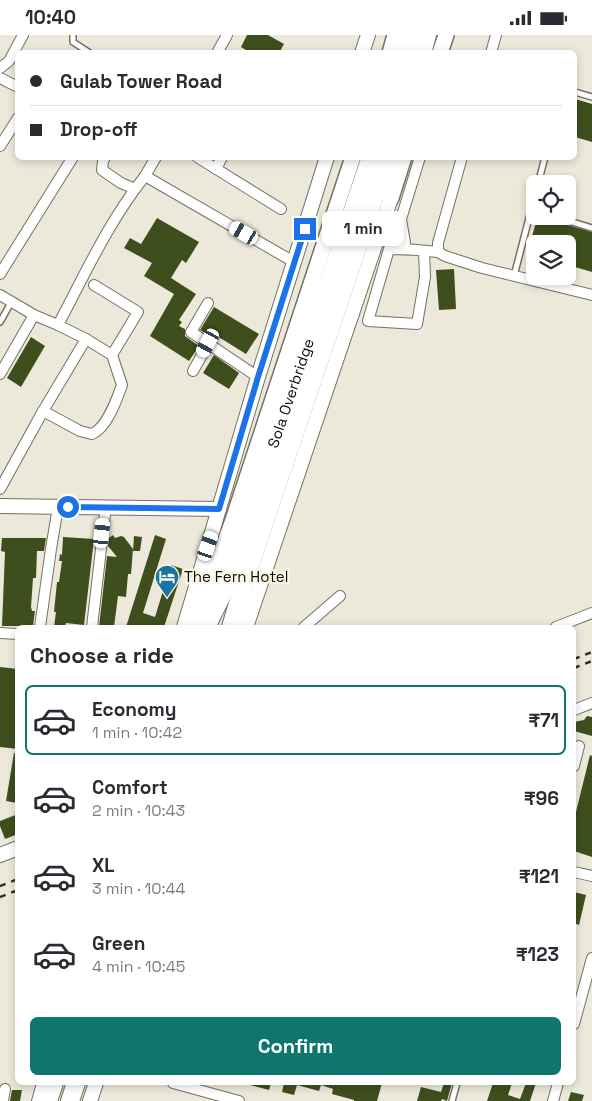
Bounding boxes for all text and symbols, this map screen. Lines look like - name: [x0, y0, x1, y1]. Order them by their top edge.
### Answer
- text: 10:40: [25, 5, 76, 30]
- text: Gulab Tower Road: [60, 69, 222, 94]
- text: Drop-off: [60, 117, 138, 142]
- map controls: [526, 175, 576, 285]
- button: locate: [526, 175, 576, 225]
- callout: 1 min: [322, 211, 405, 247]
- route end: [294, 218, 316, 240]
- text: 1 min: [343, 218, 383, 239]
- car: [227, 219, 260, 247]
- button: layers: [526, 235, 576, 285]
- car: [194, 326, 221, 360]
- street label: Sola Overbridge: [263, 336, 318, 450]
- route start: [57, 496, 79, 518]
- car: [92, 517, 111, 549]
- car: [196, 529, 219, 563]
- hotel icon: The Fern Hotel: [154, 564, 180, 598]
- place label: The Fern Hotel: [184, 567, 288, 586]
- text: Choose a ride: [30, 641, 174, 669]
- text: Economy: [92, 697, 176, 722]
- icon: car: [32, 698, 77, 743]
- text: ₹71: [528, 708, 559, 733]
- text: 1 min · 10:42: [92, 722, 182, 743]
- text: Comfort: [92, 775, 168, 800]
- icon: car: [32, 776, 77, 821]
- text: ₹96: [524, 786, 559, 811]
- text: 2 min · 10:43: [92, 800, 185, 821]
- text: XL: [92, 853, 115, 878]
- icon: car: [32, 854, 77, 899]
- text: ₹121: [519, 864, 559, 889]
- text: 3 min · 10:44: [92, 878, 185, 899]
- text: Green: [92, 931, 145, 956]
- icon: car: [32, 932, 77, 977]
- text: ₹123: [516, 942, 559, 967]
- text: 4 min · 10:45: [92, 956, 185, 977]
- button: Confirm: [30, 1017, 561, 1075]

